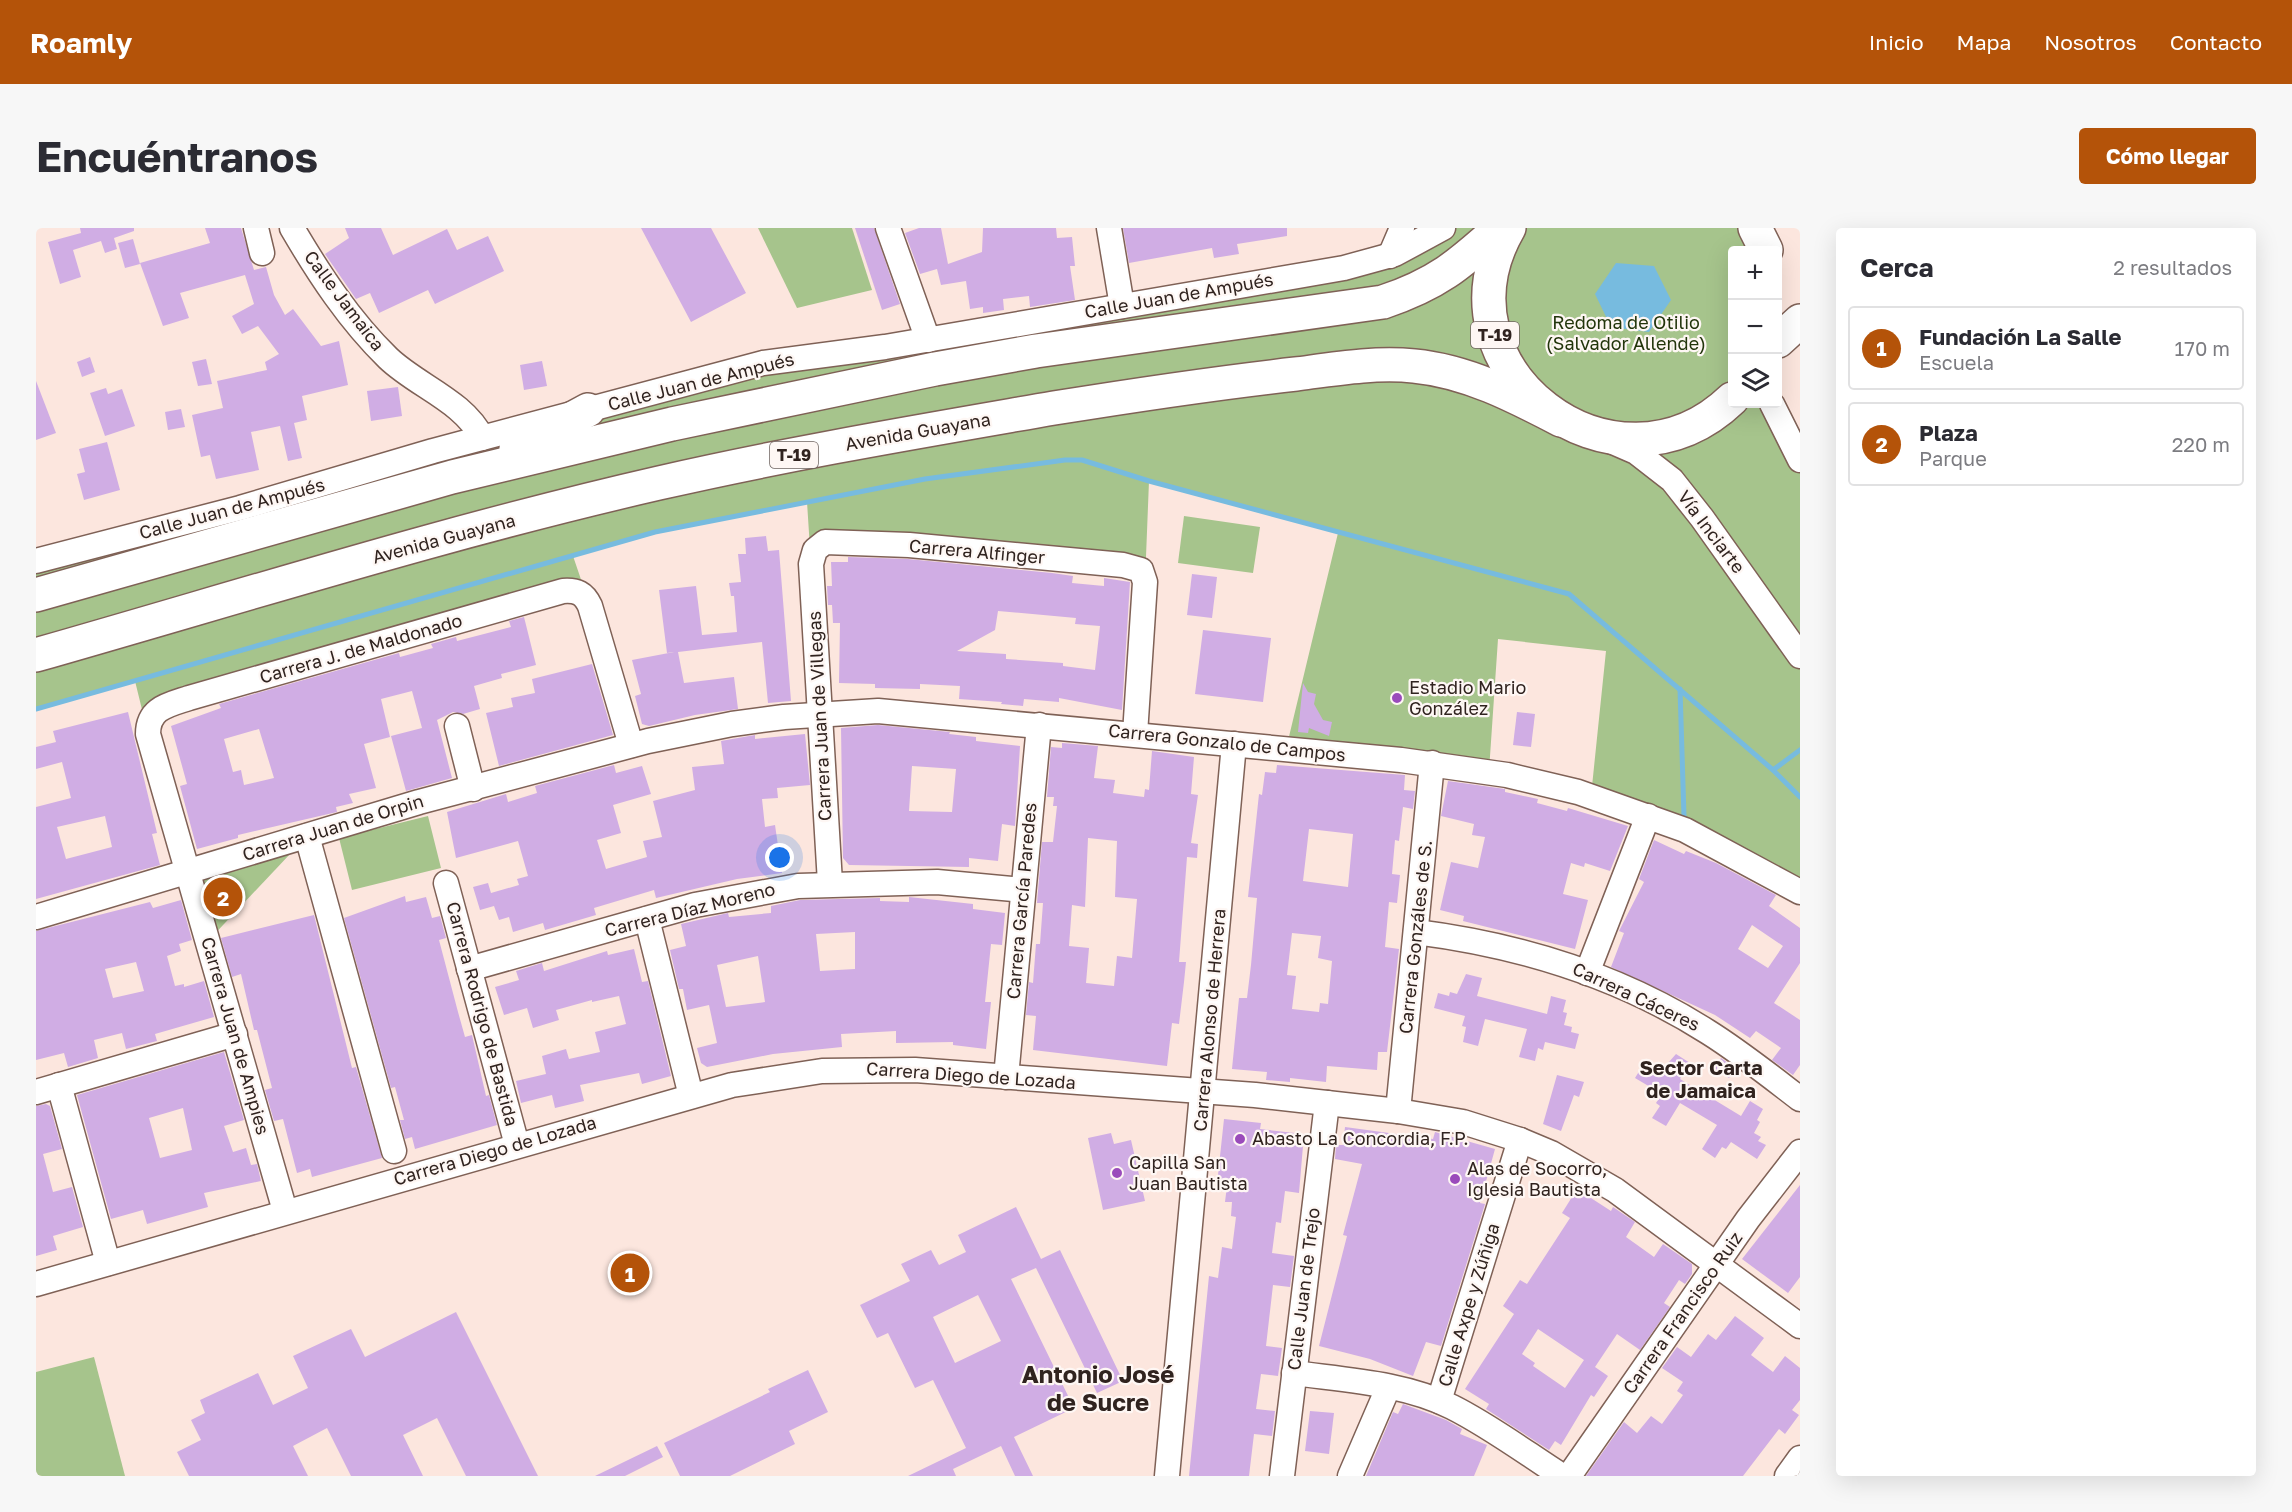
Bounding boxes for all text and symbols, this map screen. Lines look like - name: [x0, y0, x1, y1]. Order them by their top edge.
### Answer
- text: Roamly: [30, 26, 132, 59]
- text: Inicio: [1869, 29, 1924, 55]
- text: Mapa: [1957, 29, 2011, 55]
- text: Nosotros: [2044, 29, 2137, 55]
- text: Contacto: [2170, 29, 2262, 55]
- button: Cómo llegar: [2079, 128, 2256, 184]
- text: Encuéntranos: [36, 131, 318, 181]
- street label: Calle Jamaica: [300, 246, 390, 355]
- map controls: [1728, 246, 1782, 408]
- button: +: [1728, 246, 1782, 300]
- text: Cerca: [1860, 252, 1934, 283]
- text: 2 resultados: [2113, 255, 2232, 279]
- street label: Calle Juan de Ampués: [1083, 268, 1275, 322]
- button: −: [1728, 300, 1782, 354]
- park label: Redoma de Otilio (Salvador Allende): [1546, 311, 1706, 354]
- road number: T-19: [1471, 322, 1519, 348]
- text: Fundación La Salle: [1919, 323, 2122, 350]
- text: 1: [1876, 336, 1887, 360]
- text: 170 m: [2175, 336, 2230, 360]
- street label: Calle Juan de Ampués: [605, 347, 796, 415]
- text: Escuela: [1919, 350, 1994, 374]
- button: layers: [1728, 354, 1782, 408]
- street label: Avenida Guayana: [843, 407, 992, 455]
- text: Plaza: [1919, 419, 1978, 446]
- text: 2: [1875, 432, 1888, 456]
- text: 220 m: [2172, 432, 2230, 456]
- road number: T-19: [770, 442, 818, 468]
- text: Parque: [1919, 446, 1987, 470]
- street label: Calle Juan de Ampués: [137, 473, 327, 543]
- street label: Vía Inciarte: [1673, 486, 1750, 577]
- street label: Avenida Guayana: [370, 508, 518, 568]
- street label: Carrera Alfinger: [908, 534, 1046, 568]
- street label: Carrera J. de Maldonado: [257, 609, 465, 688]
- street label: Carrera Juan de Villegas: [803, 610, 835, 822]
- place label: Estadio Mario González: [1409, 676, 1526, 719]
- marker: Estadio Mario González: [1390, 691, 1404, 705]
- street label: Carrera Gonzalo de Campos: [1107, 719, 1347, 765]
- street label: Carrera Juan de Orpin: [240, 789, 426, 865]
- street label: Carrera García Paredes: [1001, 802, 1041, 1000]
- street label: Carrera Gonzáles de S.: [1394, 839, 1436, 1035]
- your location: [765, 843, 794, 872]
- pin: 2: [204, 874, 243, 920]
- street label: Carrera Díaz Moreno: [602, 877, 777, 941]
- street label: Carrera Rodrigo de Bastida: [442, 899, 524, 1128]
- street label: Carrera Alonso de Herrera: [1188, 908, 1230, 1132]
- street label: Carrera Juan de Ampies: [197, 934, 275, 1137]
- street label: Carrera Cáceres: [1569, 957, 1703, 1035]
- district label: Sector Carta de Jamaica: [1639, 1055, 1763, 1102]
- street label: Carrera Diego de Lozada: [866, 1057, 1077, 1093]
- street label: Carrera Diego de Lozada: [391, 1111, 599, 1190]
- place label: Abasto La Concordia, F.P.: [1252, 1127, 1469, 1149]
- marker: Abasto La Concordia, F.P.: [1233, 1132, 1247, 1146]
- place label: Capilla San Juan Bautista: [1129, 1151, 1248, 1194]
- place label: Alas de Socorro, Iglesia Bautista: [1467, 1157, 1607, 1200]
- marker: Capilla San Juan Bautista: [1110, 1166, 1124, 1180]
- marker: Alas de Socorro, Iglesia Bautista: [1448, 1172, 1462, 1186]
- street label: Calle Juan de Trejo: [1282, 1206, 1324, 1371]
- street label: Calle Axpe y Zúñiga: [1433, 1220, 1503, 1389]
- street label: Carrera Francisco Ruiz: [1618, 1227, 1747, 1398]
- pin: 1: [610, 1250, 650, 1296]
- district label: Antonio José de Sucre: [1022, 1359, 1174, 1416]

